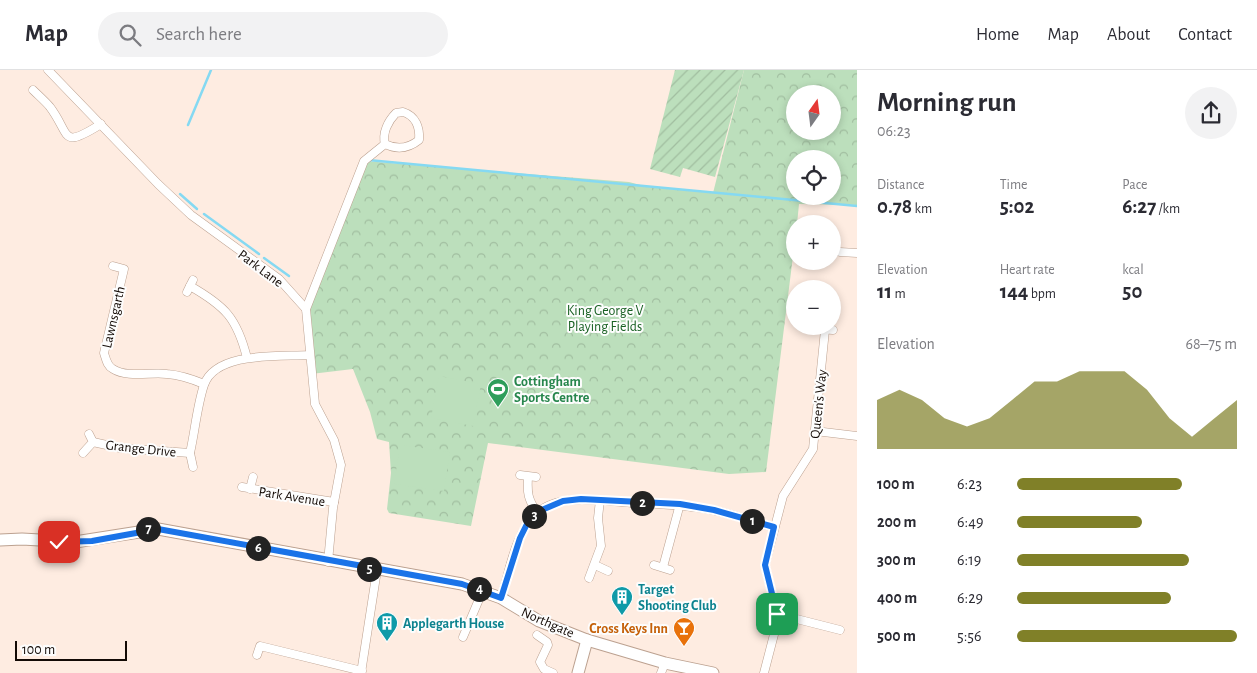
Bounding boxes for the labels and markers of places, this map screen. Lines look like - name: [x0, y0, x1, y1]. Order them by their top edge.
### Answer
- place label: Cottingham Sports Centre: [514, 375, 590, 405]
- sports icon: Cottingham Sports Centre: [486, 377, 510, 408]
- pin: 2: [630, 490, 654, 516]
- pin: 3: [522, 504, 546, 528]
- pin: 1: [740, 508, 764, 534]
- pin: 7: [136, 516, 160, 542]
- pin: [38, 521, 80, 563]
- pin: 6: [246, 536, 270, 560]
- pin: 5: [356, 556, 382, 582]
- pin: 4: [466, 576, 492, 602]
- place label: Target Shooting Club: [638, 583, 717, 613]
- building icon: Target Shooting Club: [610, 585, 634, 616]
- pin: [756, 593, 798, 635]
- building icon: Applegarth House: [375, 611, 399, 642]
- bar icon: Cross Keys Inn: [672, 616, 696, 647]
- place label: Applegarth House: [403, 617, 505, 631]
- place label: Cross Keys Inn: [589, 622, 668, 636]

